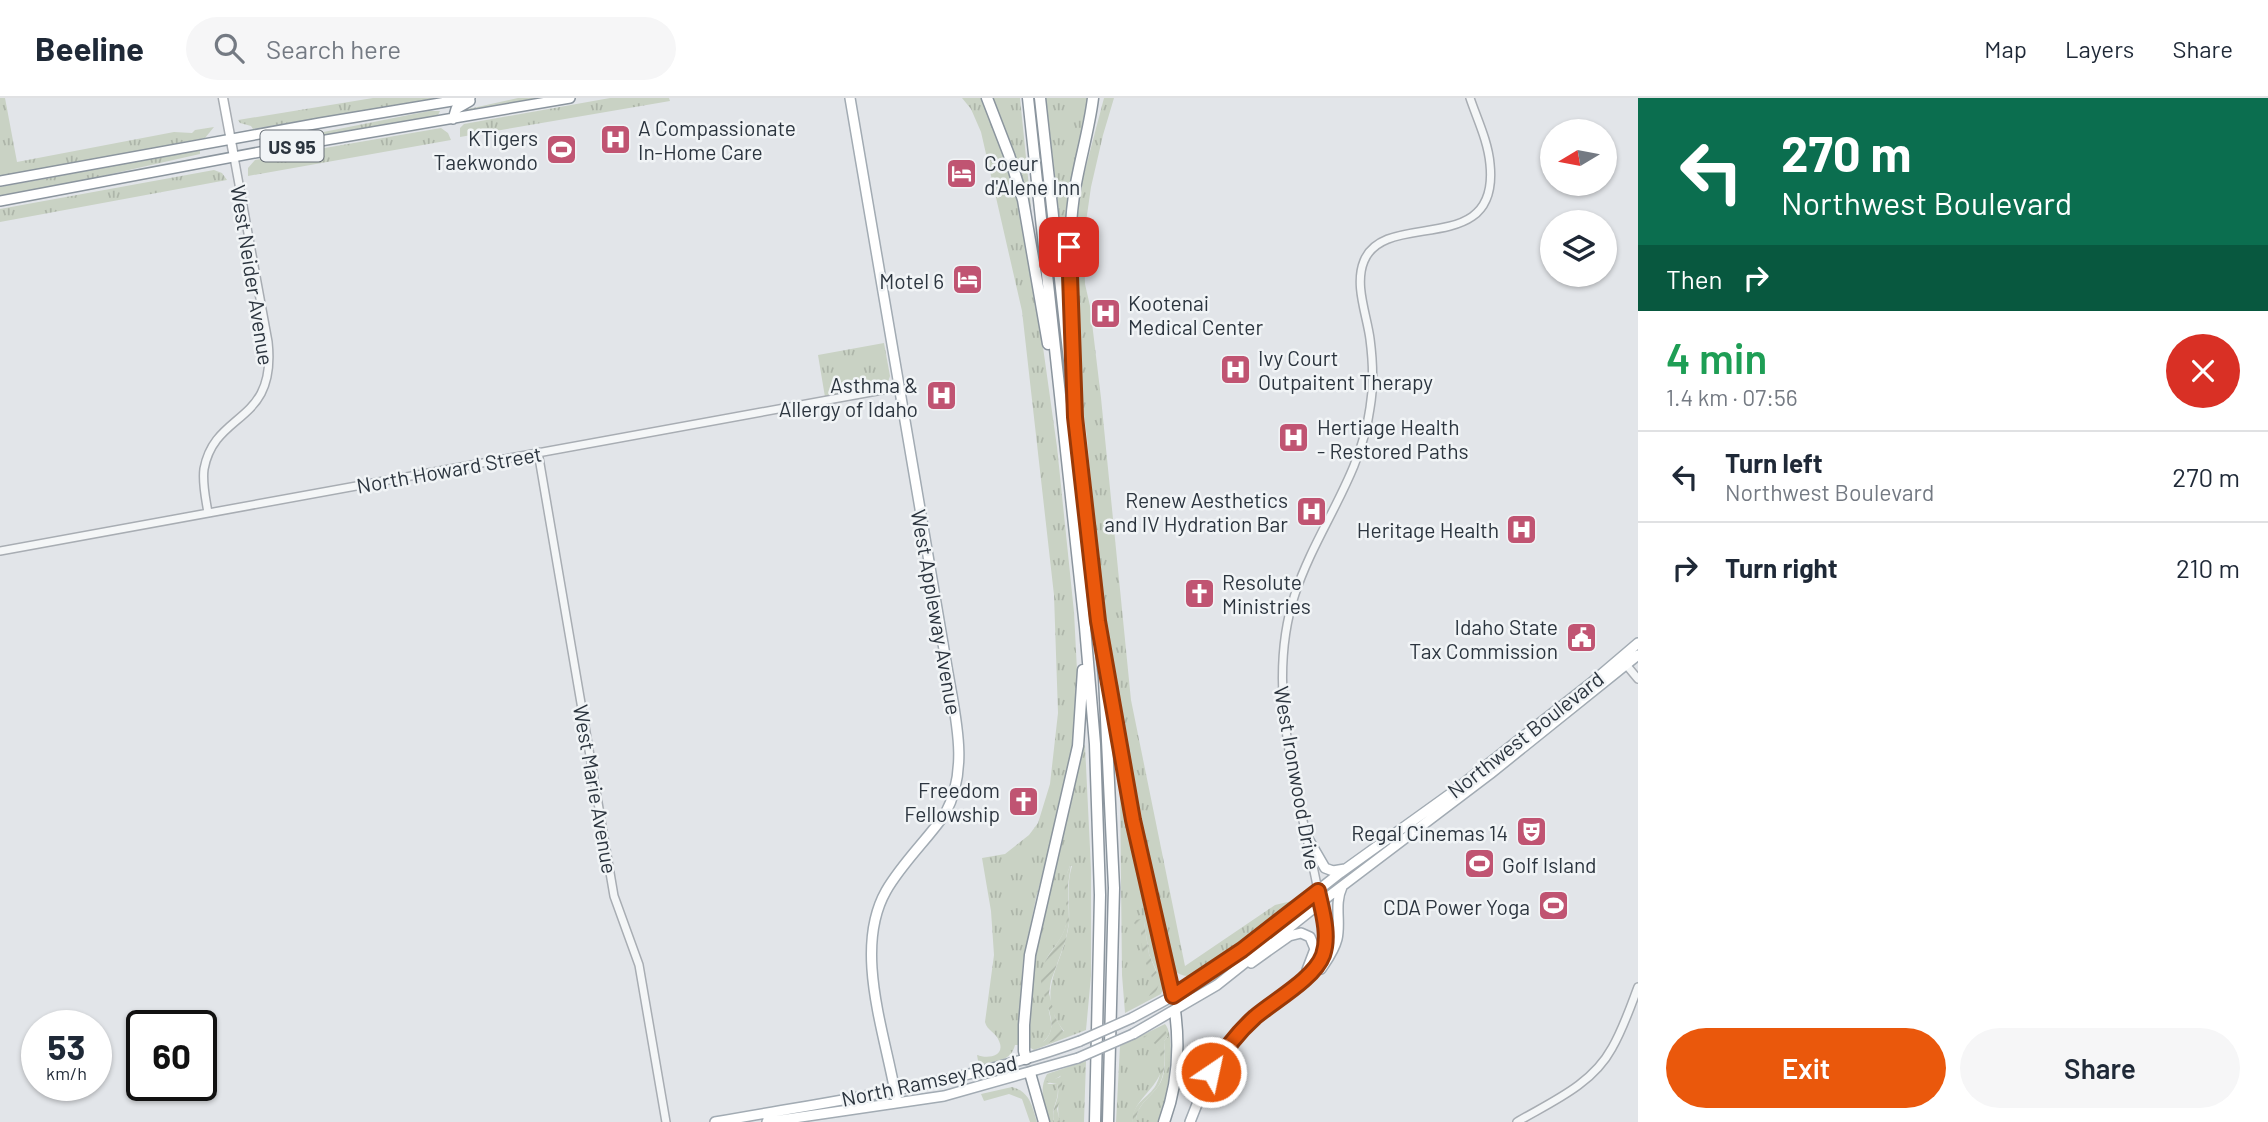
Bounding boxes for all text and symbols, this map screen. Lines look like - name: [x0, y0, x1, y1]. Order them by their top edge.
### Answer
- search box: [186, 17, 676, 80]
- text: Beeline: [35, 28, 144, 68]
- icon: search: [210, 29, 248, 67]
- text: Search here: [266, 33, 401, 64]
- text: Map: [1984, 34, 2027, 63]
- text: Layers: [2065, 34, 2134, 63]
- text: Share: [2172, 34, 2233, 63]
- place label: A Compassionate In-Home Care: [638, 115, 796, 164]
- north arrow: [1540, 119, 1617, 196]
- map controls: [1540, 119, 1617, 287]
- hospital icon: A Compassionate In-Home Care: [598, 122, 632, 156]
- text: 270 m: [1781, 123, 1911, 182]
- place label: KTigers Taekwondo: [434, 125, 538, 174]
- icon: left: [1666, 126, 1757, 217]
- road number: US 95: [260, 130, 324, 162]
- sports icon: KTigers Taekwondo: [544, 132, 578, 166]
- place label: Coeur d'Alene Inn: [984, 150, 1080, 199]
- hotel icon: Coeur d'Alene Inn: [944, 157, 978, 191]
- street label: West Neider Avenue: [226, 183, 280, 367]
- text: Northwest Boulevard: [1781, 183, 2072, 221]
- button: layers: [1540, 210, 1617, 287]
- pin: [1039, 217, 1099, 277]
- icon: arrive: [1050, 228, 1088, 266]
- icon: right: [1737, 259, 1775, 297]
- hotel icon: Motel 6: [950, 263, 984, 297]
- text: Then: [1666, 263, 1723, 294]
- place label: Motel 6: [879, 268, 944, 293]
- place label: Kootenai Medical Center: [1128, 290, 1263, 339]
- hospital icon: Kootenai Medical Center: [1088, 297, 1122, 331]
- text: 4 min: [1666, 332, 1767, 382]
- button: close: [2166, 334, 2240, 408]
- place label: Ivy Court Outpaitent Therapy: [1258, 345, 1433, 394]
- hospital icon: Ivy Court Outpaitent Therapy: [1218, 352, 1252, 386]
- place label: Asthma & Allergy of Idaho: [779, 372, 918, 421]
- hospital icon: Asthma & Allergy of Idaho: [924, 379, 958, 413]
- text: 1.4 km · 07:56: [1666, 383, 1798, 411]
- place label: Hertiage Health - Restored Paths: [1317, 414, 1469, 463]
- hospital icon: Hertiage Health - Restored Paths: [1277, 421, 1311, 455]
- street label: North Howard Street: [354, 440, 544, 498]
- text: Turn left: [1725, 447, 1823, 478]
- icon: left: [1666, 458, 1704, 496]
- text: 270 m: [2172, 461, 2240, 492]
- text: Northwest Boulevard: [1725, 478, 1934, 506]
- place label: Renew Aesthetics and IV Hydration Bar: [1104, 487, 1288, 536]
- hospital icon: Renew Aesthetics and IV Hydration Bar: [1294, 494, 1328, 528]
- street label: West Appleway Avenue: [907, 507, 967, 717]
- hospital icon: Heritage Health: [1505, 512, 1539, 546]
- place label: Heritage Health: [1357, 517, 1499, 542]
- icon: right: [1666, 549, 1704, 587]
- text: Turn right: [1725, 552, 1838, 583]
- text: 210 m: [2176, 552, 2240, 583]
- place label: Resolute Ministries: [1222, 569, 1311, 618]
- church icon: Resolute Ministries: [1182, 576, 1216, 610]
- place label: Idaho State Tax Commission: [1409, 614, 1558, 663]
- public building icon: Idaho State Tax Commission: [1564, 621, 1598, 655]
- street label: Northwest Boulevard: [1442, 665, 1608, 803]
- street label: West Ironwood Drive: [1270, 684, 1326, 872]
- street label: West Marie Avenue: [569, 703, 623, 875]
- place label: Freedom Fellowship: [904, 777, 1000, 826]
- church icon: Freedom Fellowship: [1006, 784, 1040, 818]
- theatre icon: Regal Cinemas 14: [1514, 815, 1548, 849]
- place label: Regal Cinemas 14: [1351, 820, 1508, 845]
- sports icon: Golf Island: [1462, 847, 1496, 881]
- place label: Golf Island: [1502, 852, 1597, 877]
- sports icon: CDA Power Yoga: [1536, 889, 1570, 923]
- place label: CDA Power Yoga: [1383, 894, 1530, 919]
- speed limit sign: 60: [126, 1010, 217, 1101]
- text: 53: [48, 1025, 85, 1067]
- button: Exit: [1666, 1028, 1946, 1108]
- button: Share: [1960, 1028, 2240, 1108]
- position arrow: [1174, 1035, 1248, 1109]
- street label: North Ramsey Road: [839, 1049, 1019, 1111]
- text: km/h: [46, 1062, 87, 1084]

